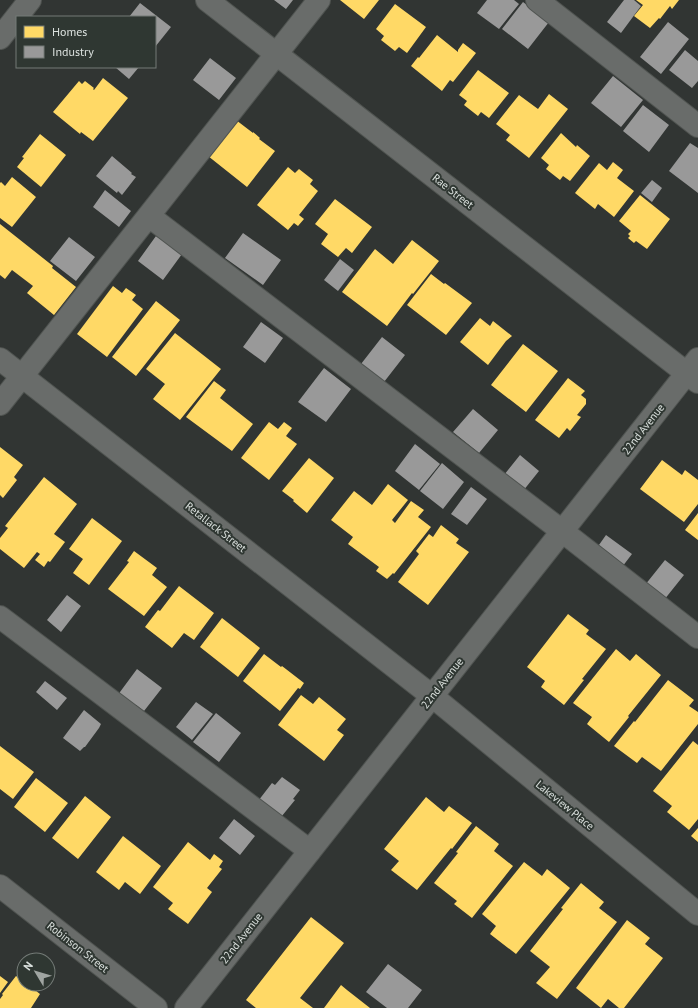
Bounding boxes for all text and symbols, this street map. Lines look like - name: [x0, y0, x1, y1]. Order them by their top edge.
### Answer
- legend: [16, 16, 156, 68]
- text: Homes: [52, 24, 87, 39]
- text: Industry: [52, 44, 94, 59]
- street label: Rae Street: [430, 171, 477, 212]
- street label: 22nd Avenue: [619, 400, 668, 457]
- street label: Retallack Street: [183, 499, 250, 555]
- street label: 22nd Avenue: [418, 654, 467, 711]
- street label: Lakeview Place: [533, 777, 597, 833]
- street label: 22nd Avenue: [217, 909, 266, 966]
- street label: Robinson Street: [44, 919, 112, 976]
- north arrow: [16, 952, 56, 992]
- text: N: [20, 959, 36, 973]

